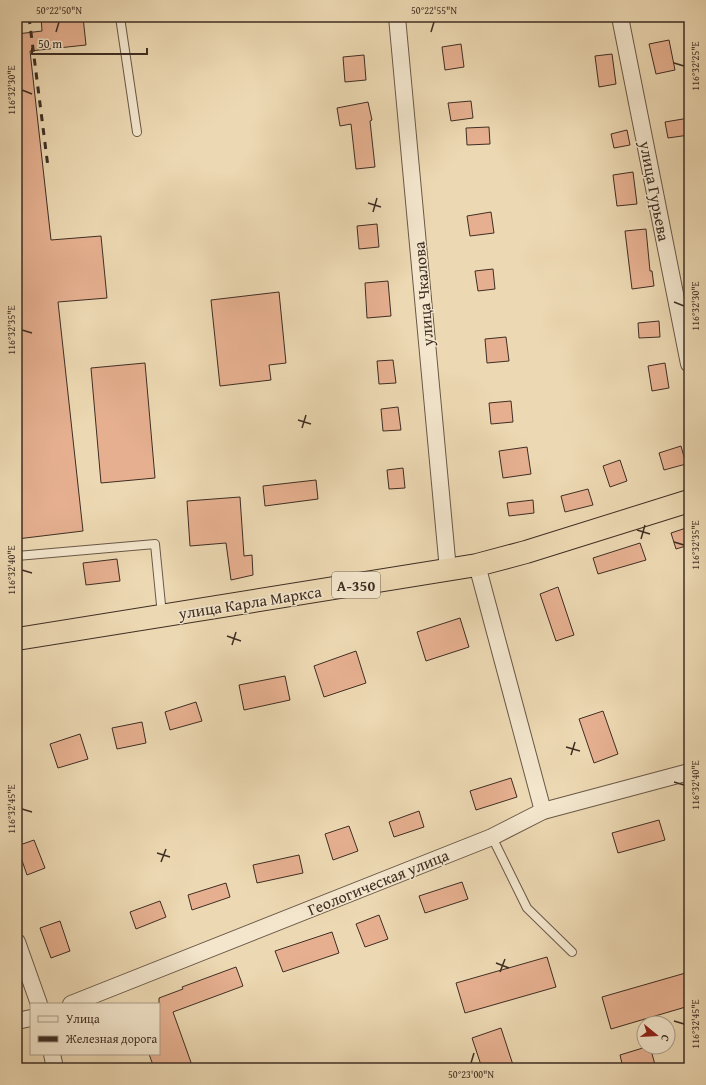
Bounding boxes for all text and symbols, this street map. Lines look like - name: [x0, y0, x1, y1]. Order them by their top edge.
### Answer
- text: 50°22'50"N: [36, 3, 82, 18]
- text: 50°22'55"N: [411, 3, 457, 18]
- scale bar: [32, 30, 147, 56]
- text: 50 m: [38, 35, 62, 52]
- text: 116°32'25"E: [688, 41, 703, 91]
- text: 116°32'30"E: [4, 65, 19, 115]
- street label: улица Гурьева: [633, 138, 677, 244]
- street label: улица Чкалова: [406, 240, 440, 348]
- text: 116°32'30"E: [688, 281, 703, 331]
- text: 116°32'35"E: [4, 305, 19, 355]
- text: 116°32'35"E: [688, 520, 703, 570]
- text: 116°32'40"E: [4, 545, 19, 595]
- road number: А-350: [332, 572, 380, 598]
- street label: улица Карла Маркса: [176, 579, 324, 625]
- text: 116°32'40"E: [688, 760, 703, 810]
- text: 116°32'45"E: [4, 784, 19, 834]
- street label: Геологическая улица: [304, 843, 453, 921]
- text: 116°32'45"E: [688, 999, 703, 1049]
- legend: [30, 1003, 160, 1055]
- text: Улица: [66, 1010, 100, 1027]
- north arrow: [636, 1015, 676, 1055]
- text: Железная дорога: [65, 1030, 157, 1047]
- text: С: [657, 1033, 674, 1044]
- text: 50°23'00"N: [448, 1067, 494, 1082]

